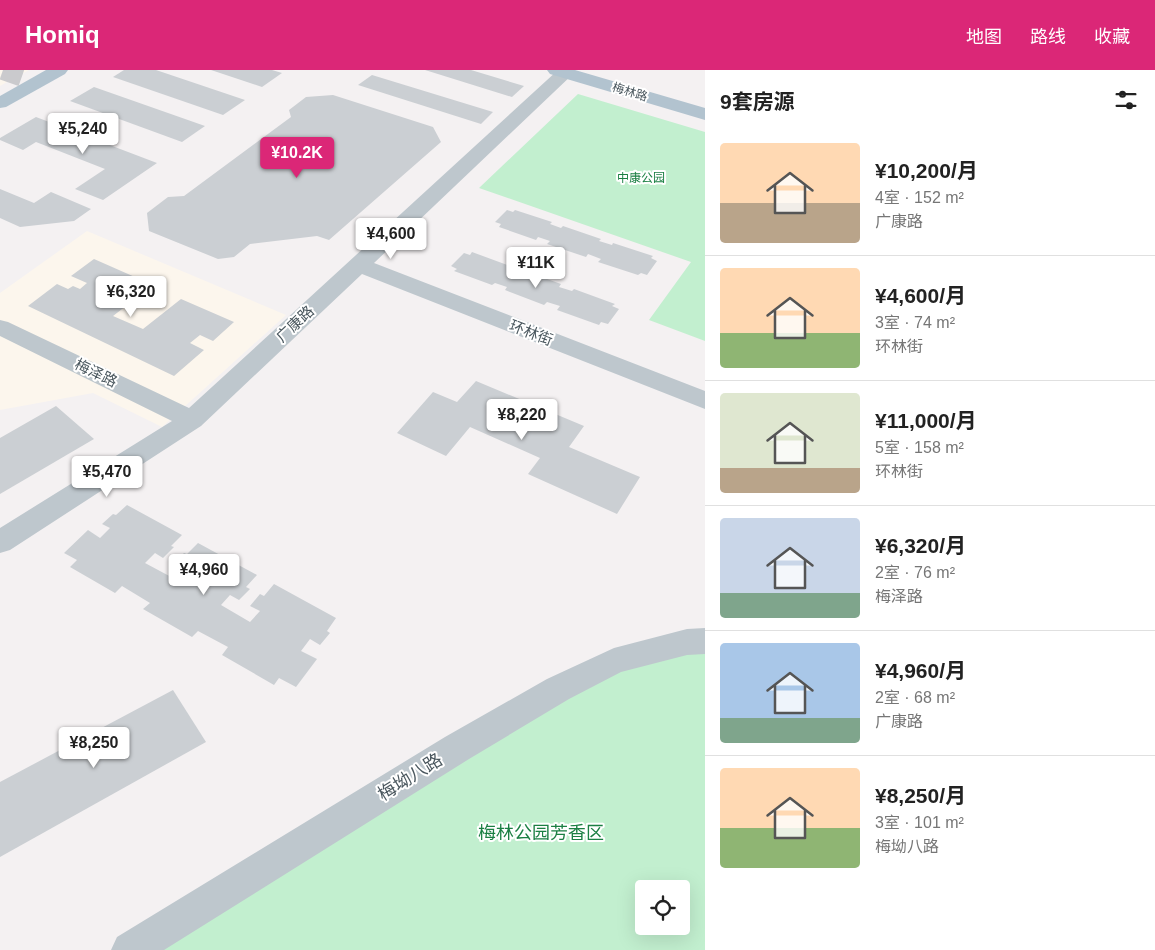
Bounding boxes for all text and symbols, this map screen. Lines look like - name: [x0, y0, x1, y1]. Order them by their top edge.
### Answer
- text: Homiq: [25, 21, 100, 48]
- text: 地图: [966, 27, 1002, 47]
- text: 路线: [1030, 27, 1066, 47]
- text: 收藏: [1094, 27, 1130, 47]
- street label: 梅林路: [611, 80, 649, 104]
- icon: filters: [1112, 86, 1140, 114]
- text: 9套房源: [720, 90, 795, 113]
- pin: ¥5,240: [42, 112, 124, 155]
- text: ¥5,240: [59, 120, 107, 137]
- pin: ¥10.2K: [256, 136, 338, 179]
- text: ¥10.2K: [271, 144, 323, 161]
- text: ¥10,200/月: [875, 159, 978, 182]
- icon: home: [760, 163, 820, 223]
- park label: 中康公园: [617, 171, 665, 185]
- text: 4室 · 152 m²: [875, 189, 964, 206]
- text: 广康路: [875, 213, 923, 230]
- pin: ¥4,600: [350, 218, 432, 260]
- text: ¥4,600: [367, 225, 415, 242]
- pin: ¥11K: [506, 246, 566, 289]
- text: ¥11K: [517, 254, 555, 271]
- pin: ¥6,320: [90, 276, 172, 318]
- text: ¥6,320: [107, 283, 155, 300]
- text: ¥4,600/月: [875, 284, 966, 307]
- icon: home: [760, 288, 820, 348]
- street label: 广康路: [272, 302, 317, 345]
- text: 3室 · 74 m²: [875, 314, 955, 331]
- street label: 环林街: [507, 317, 555, 349]
- text: 环林街: [875, 338, 923, 355]
- street label: 梅泽路: [72, 355, 120, 390]
- pin: ¥8,220: [481, 398, 563, 441]
- text: ¥8,220: [498, 406, 546, 423]
- text: ¥11,000/月: [875, 409, 977, 432]
- icon: home: [760, 413, 820, 473]
- text: 5室 · 158 m²: [875, 439, 964, 456]
- pin: ¥5,470: [66, 456, 148, 498]
- text: ¥5,470: [83, 463, 131, 480]
- text: 环林街: [875, 463, 923, 480]
- text: ¥6,320/月: [875, 534, 966, 557]
- icon: home: [760, 538, 820, 598]
- pin: ¥4,960: [163, 554, 245, 596]
- text: ¥4,960: [180, 561, 228, 578]
- text: 2室 · 76 m²: [875, 564, 955, 581]
- text: 梅泽路: [875, 588, 923, 605]
- text: ¥4,960/月: [875, 659, 966, 682]
- icon: home: [760, 663, 820, 723]
- text: 2室 · 68 m²: [875, 689, 955, 706]
- text: 广康路: [875, 713, 923, 730]
- pin: ¥8,250: [53, 726, 135, 769]
- text: ¥8,250: [70, 734, 118, 751]
- street label: 梅坳八路: [374, 749, 446, 805]
- text: ¥8,250/月: [875, 784, 966, 807]
- icon: home: [760, 788, 820, 848]
- text: 3室 · 101 m²: [875, 814, 964, 831]
- park label: 梅林公园芳香区: [478, 823, 604, 843]
- text: 梅坳八路: [875, 838, 939, 855]
- map controls: [635, 880, 690, 935]
- button: locate: [635, 880, 690, 935]

